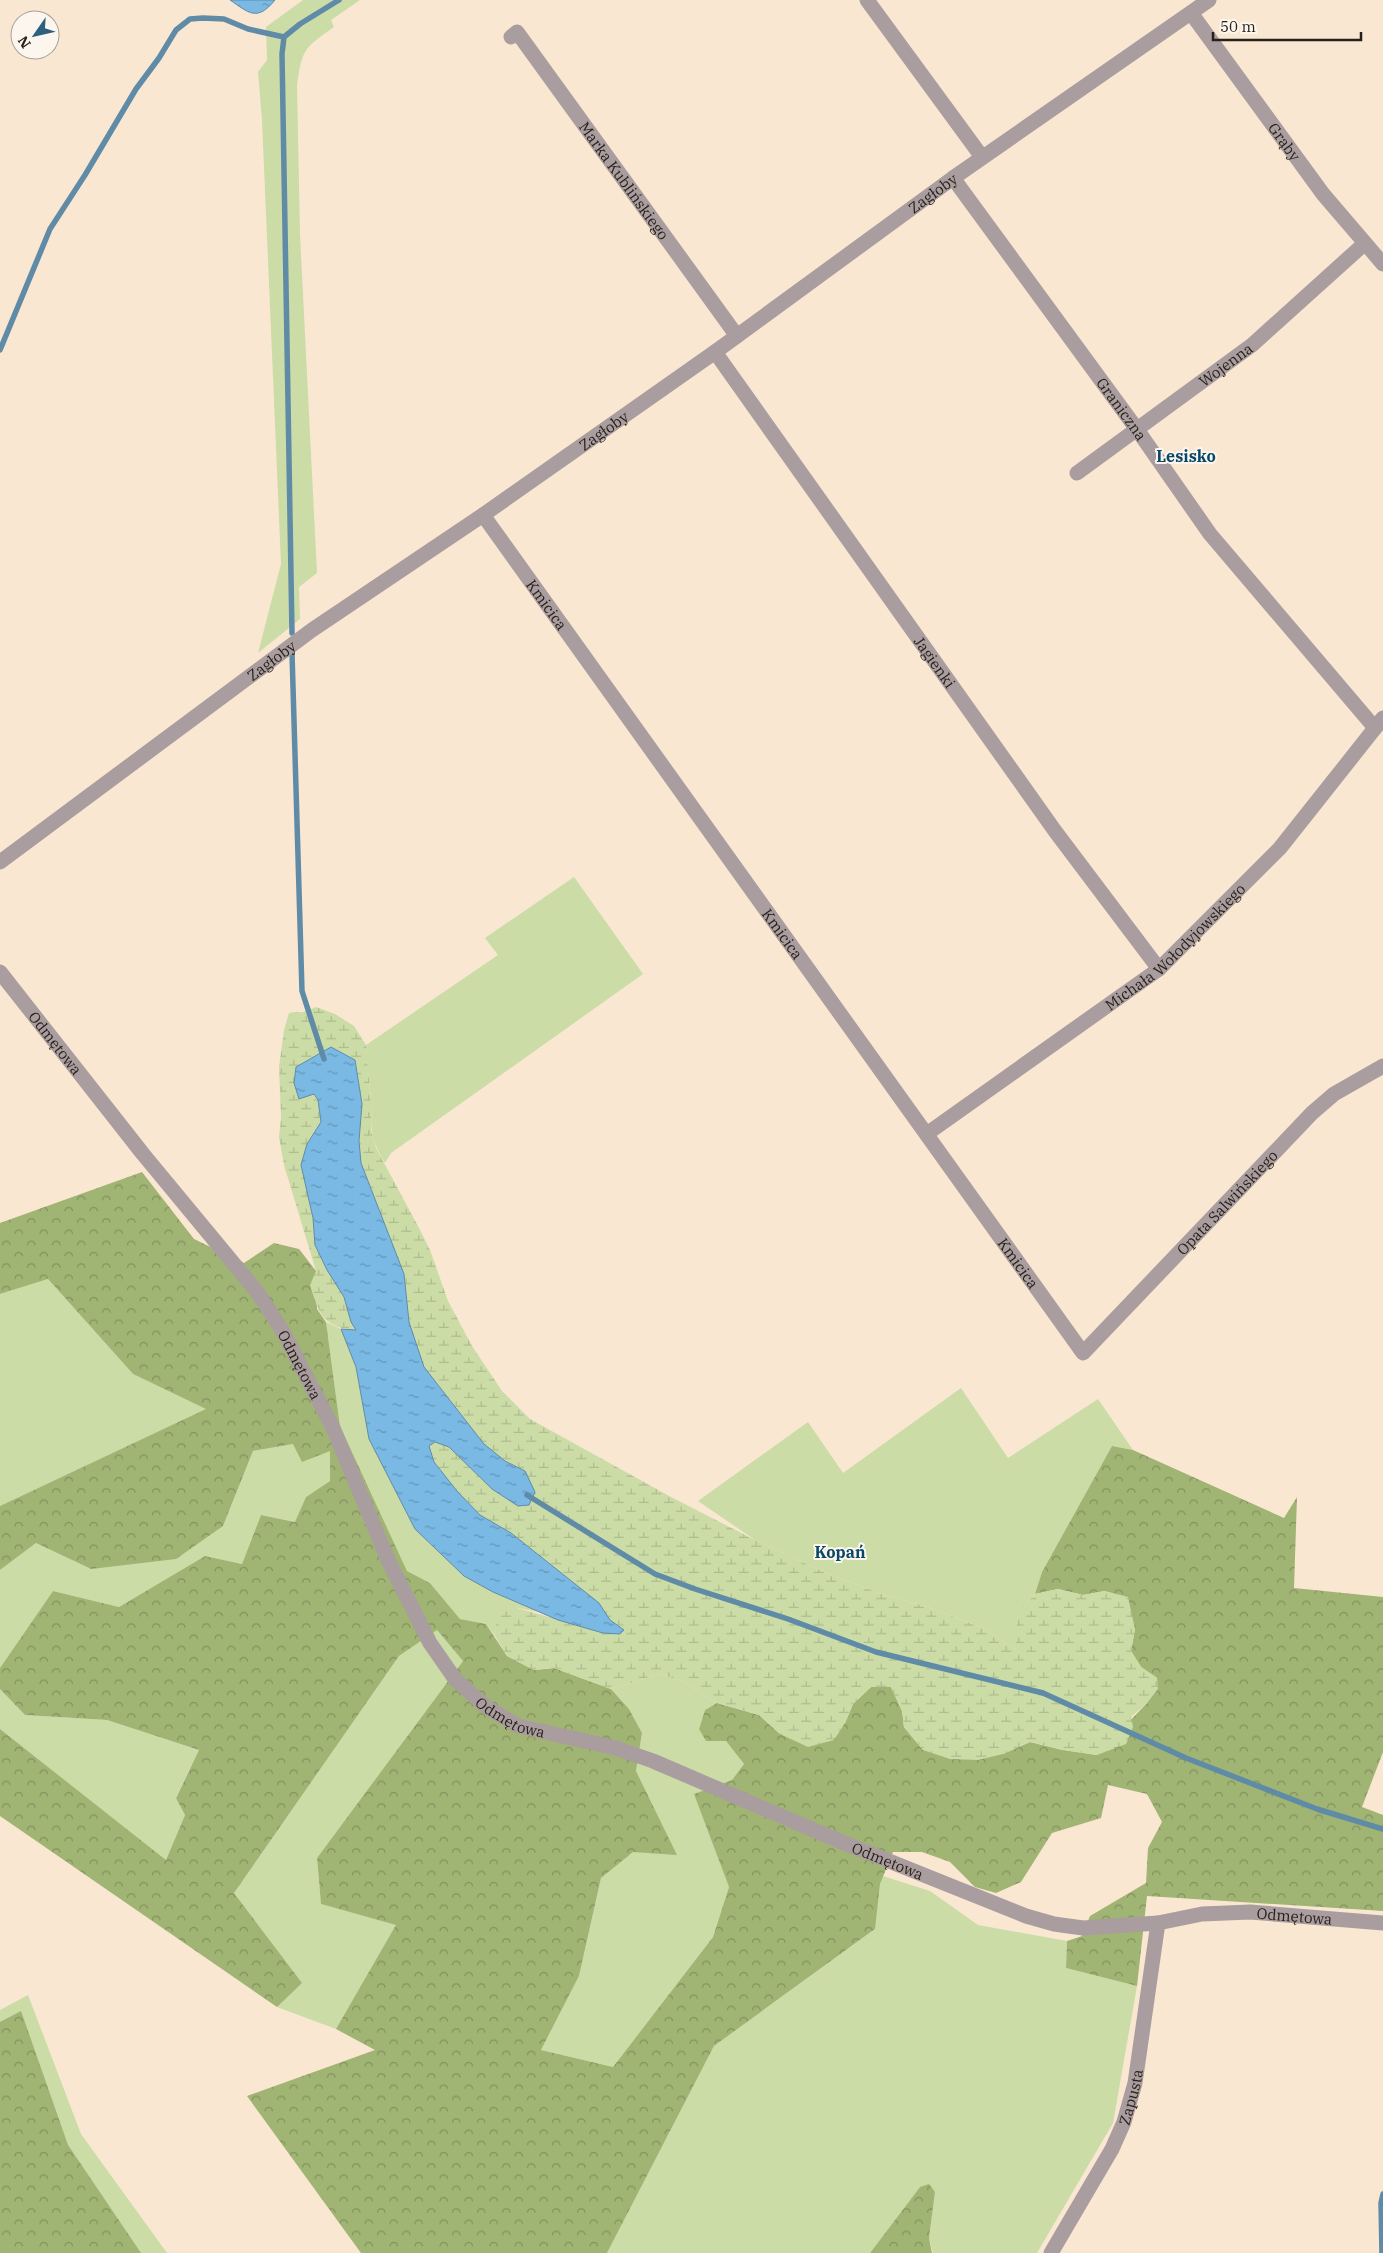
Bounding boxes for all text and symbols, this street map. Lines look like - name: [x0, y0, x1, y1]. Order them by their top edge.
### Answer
- north arrow: [10, 10, 60, 60]
- scale bar: [1213, 10, 1360, 42]
- text: 50 m: [1220, 17, 1256, 36]
- text: N: [14, 33, 35, 52]
- street label: Marka Kublińskiego: [575, 118, 673, 243]
- street label: Grąby: [1265, 119, 1305, 164]
- street label: Zagłoby: [904, 169, 961, 217]
- street label: Wojenna: [1195, 338, 1256, 390]
- street label: Graniczna: [1093, 374, 1151, 444]
- street label: Zagłoby: [575, 407, 632, 454]
- district label: Lesisko: [1156, 446, 1216, 466]
- street label: Kmicica: [522, 575, 572, 634]
- street label: Jagienki: [910, 632, 960, 692]
- street label: Zagłoby: [243, 636, 299, 685]
- street label: Michała Wołodyjowskiego: [1101, 879, 1249, 1014]
- street label: Kmicica: [758, 905, 807, 963]
- street label: Odmętowa: [25, 1007, 86, 1078]
- street label: Opata Salwińskiego: [1172, 1146, 1281, 1259]
- street label: Kmicica: [994, 1234, 1043, 1292]
- street label: Odmętowa: [274, 1327, 326, 1403]
- district label: Kopań: [814, 1542, 866, 1562]
- street label: Odmętowa: [472, 1693, 547, 1741]
- street label: Odmętowa: [849, 1838, 926, 1883]
- street label: Odmętowa: [1256, 1903, 1333, 1928]
- street label: Zapusta: [1114, 2068, 1146, 2127]

